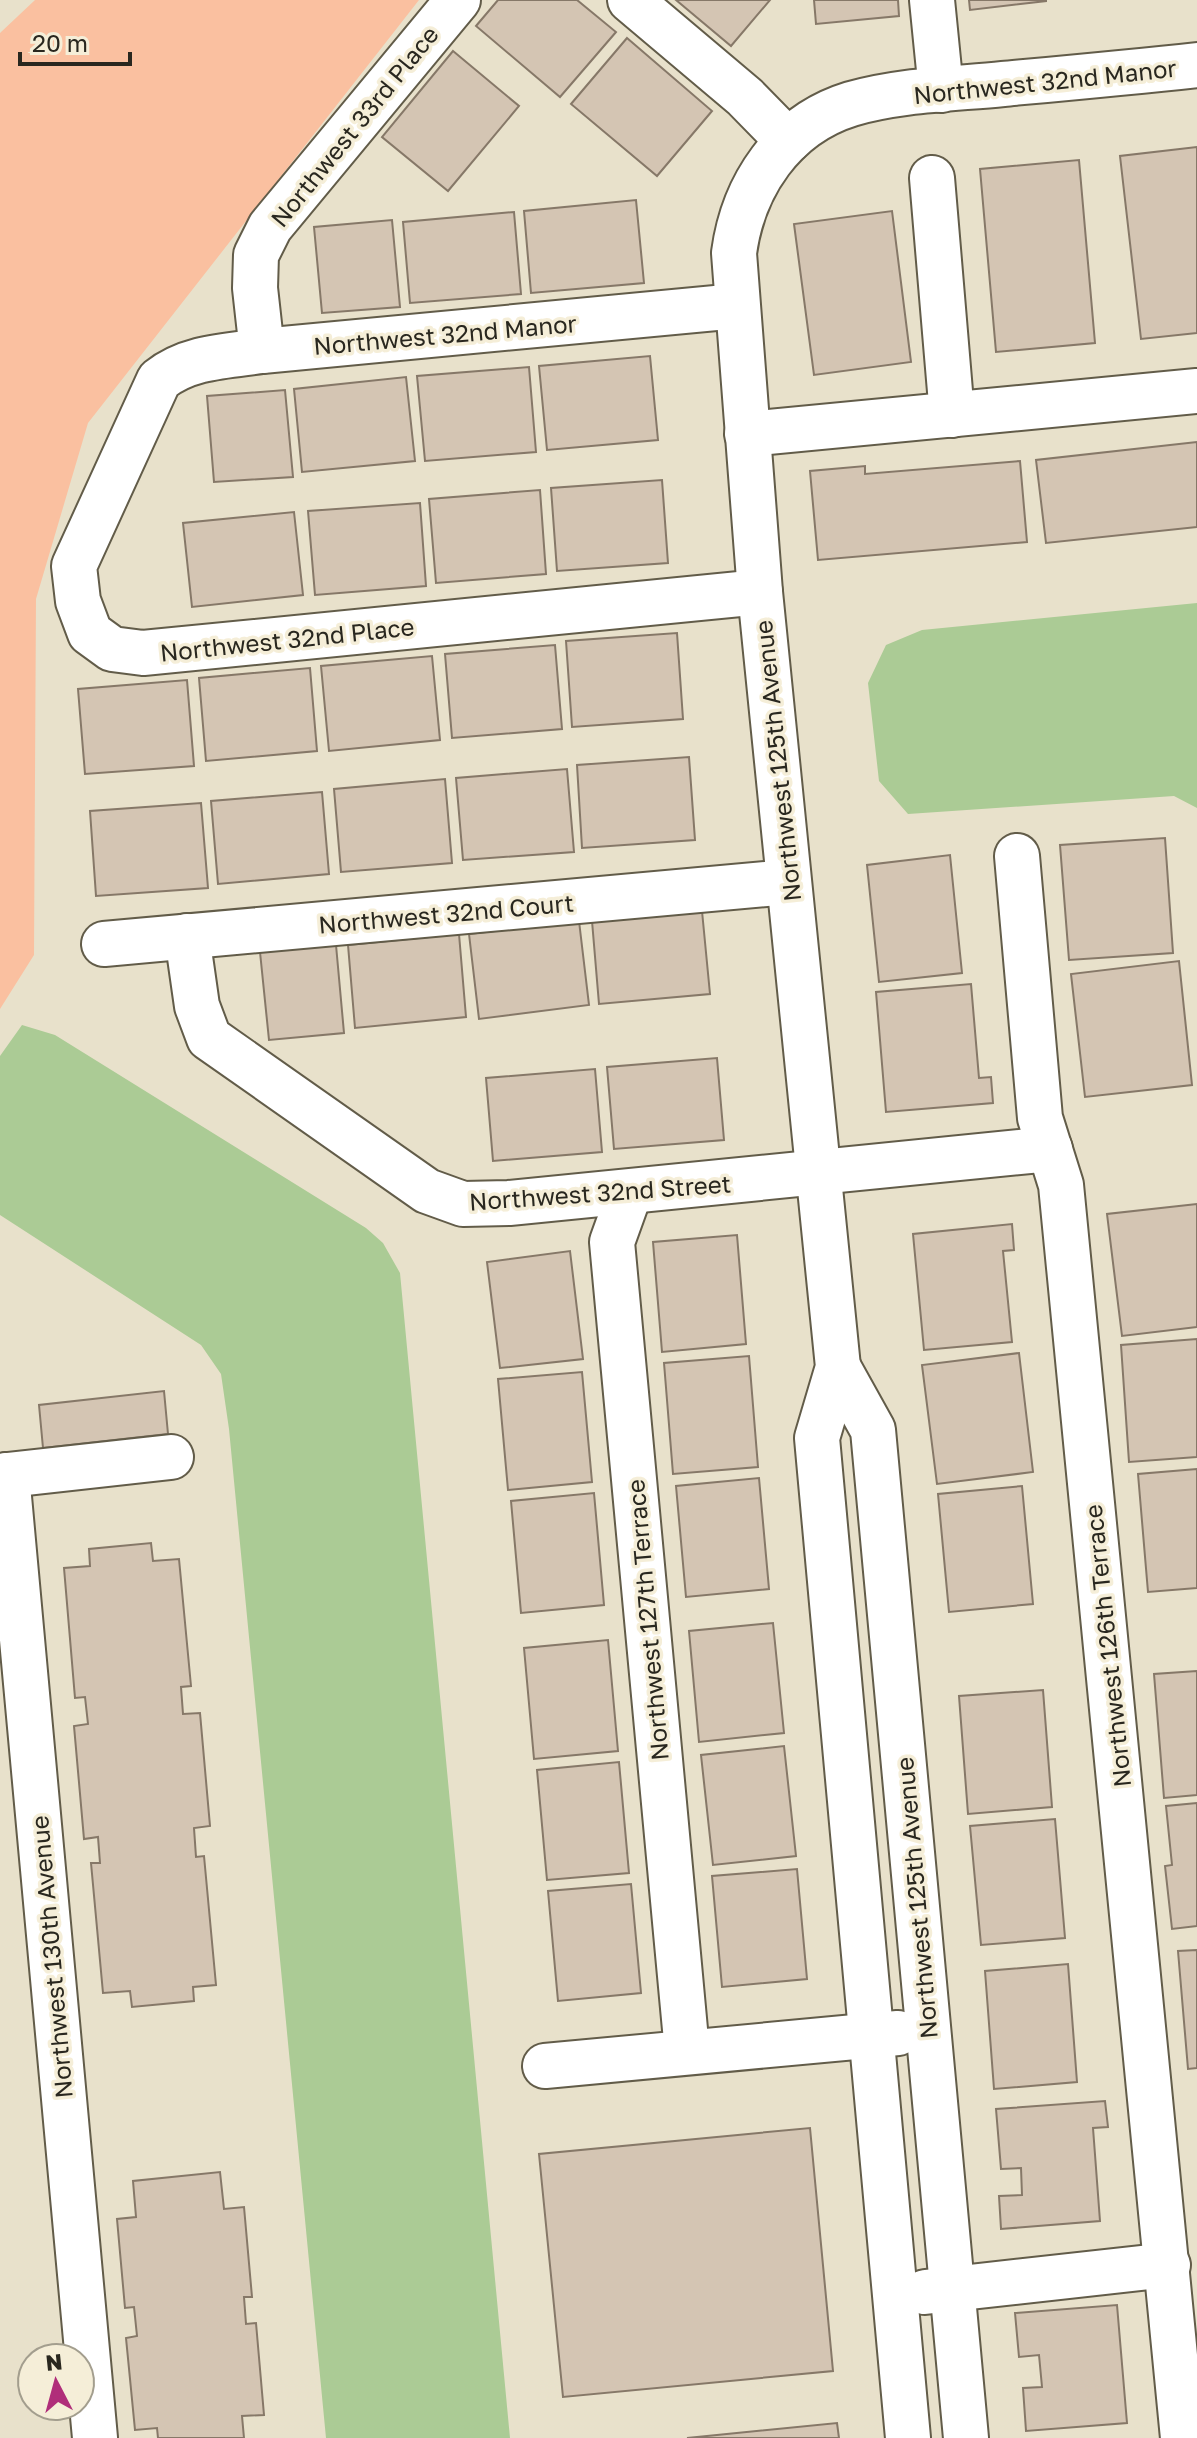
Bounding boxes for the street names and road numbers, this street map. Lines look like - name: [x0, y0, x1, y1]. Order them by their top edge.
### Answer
- street label: Northwest 33rd Place: [264, 20, 444, 232]
- street label: Northwest 32nd Manor: [912, 53, 1178, 109]
- street label: Northwest 32nd Manor: [312, 308, 578, 360]
- street label: Northwest 32nd Place: [158, 611, 416, 667]
- street label: Northwest 125th Avenue: [748, 619, 806, 903]
- street label: Northwest 32nd Court: [317, 887, 575, 939]
- street label: Northwest 32nd Street: [468, 1168, 732, 1216]
- street label: Northwest 127th Terrace: [620, 1478, 674, 1762]
- street label: Northwest 126th Terrace: [1078, 1503, 1136, 1789]
- street label: Northwest 125th Avenue: [889, 1756, 943, 2040]
- street label: Northwest 130th Avenue: [24, 1814, 78, 2100]

